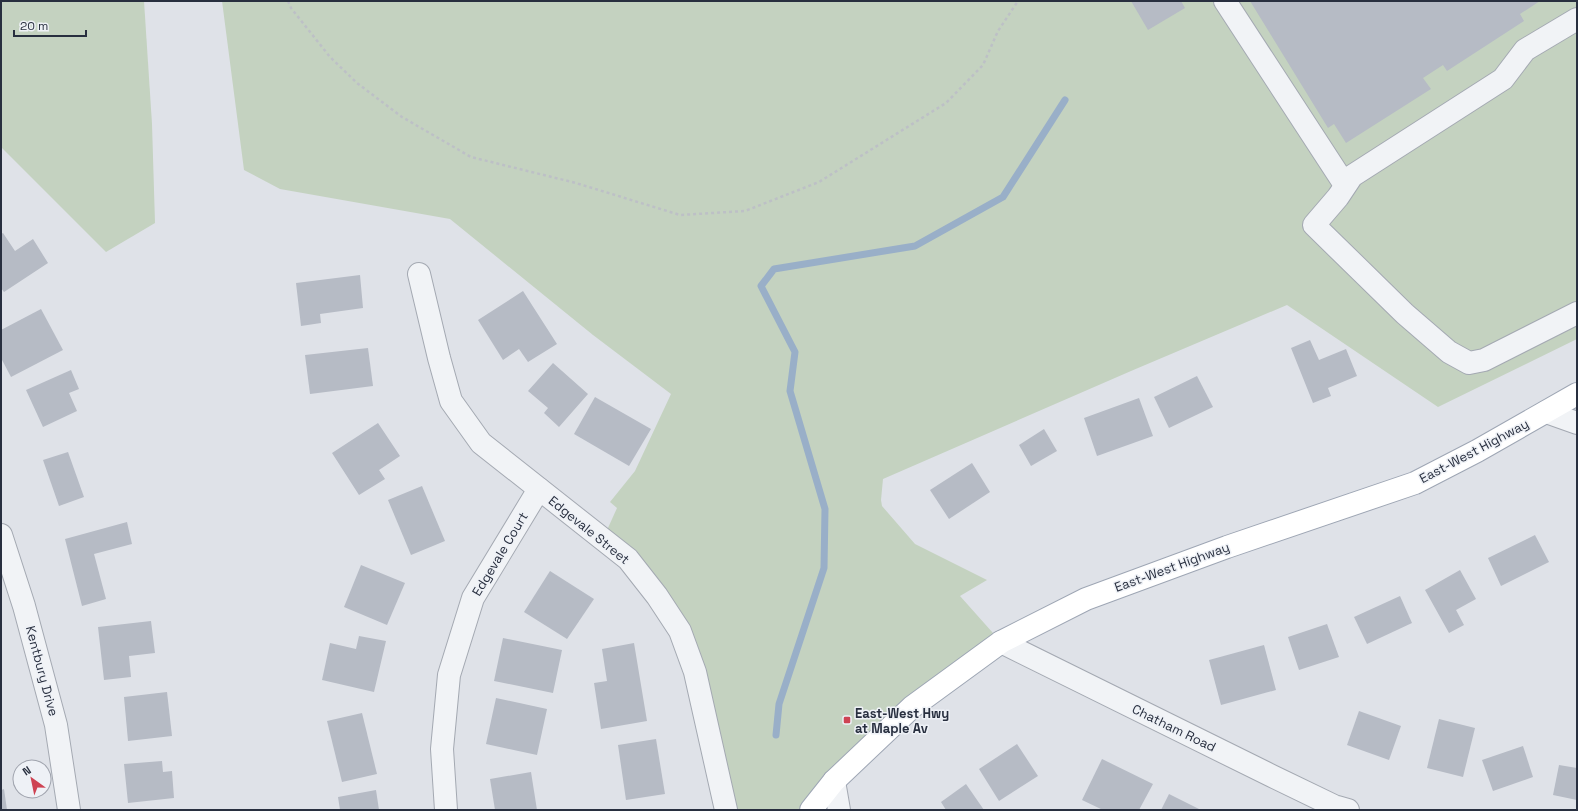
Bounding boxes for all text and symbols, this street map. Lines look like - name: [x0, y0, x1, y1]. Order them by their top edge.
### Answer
- scale bar: [14, 12, 86, 38]
- text: 20 m: [20, 18, 48, 34]
- street label: East-West Highway: [1416, 415, 1532, 487]
- street label: Edgevale Street: [545, 492, 633, 568]
- street label: Edgevale Court: [468, 509, 532, 599]
- street label: East-West Highway: [1112, 538, 1232, 596]
- street label: Kentbury Drive: [22, 624, 62, 718]
- street label: Chatham Road: [1129, 700, 1219, 756]
- place label: East-West Hwy at Maple Av: [855, 705, 949, 737]
- marker: East-West Hwy at Maple Av: [842, 715, 852, 725]
- north arrow: [12, 759, 52, 799]
- text: N: [20, 763, 33, 778]

